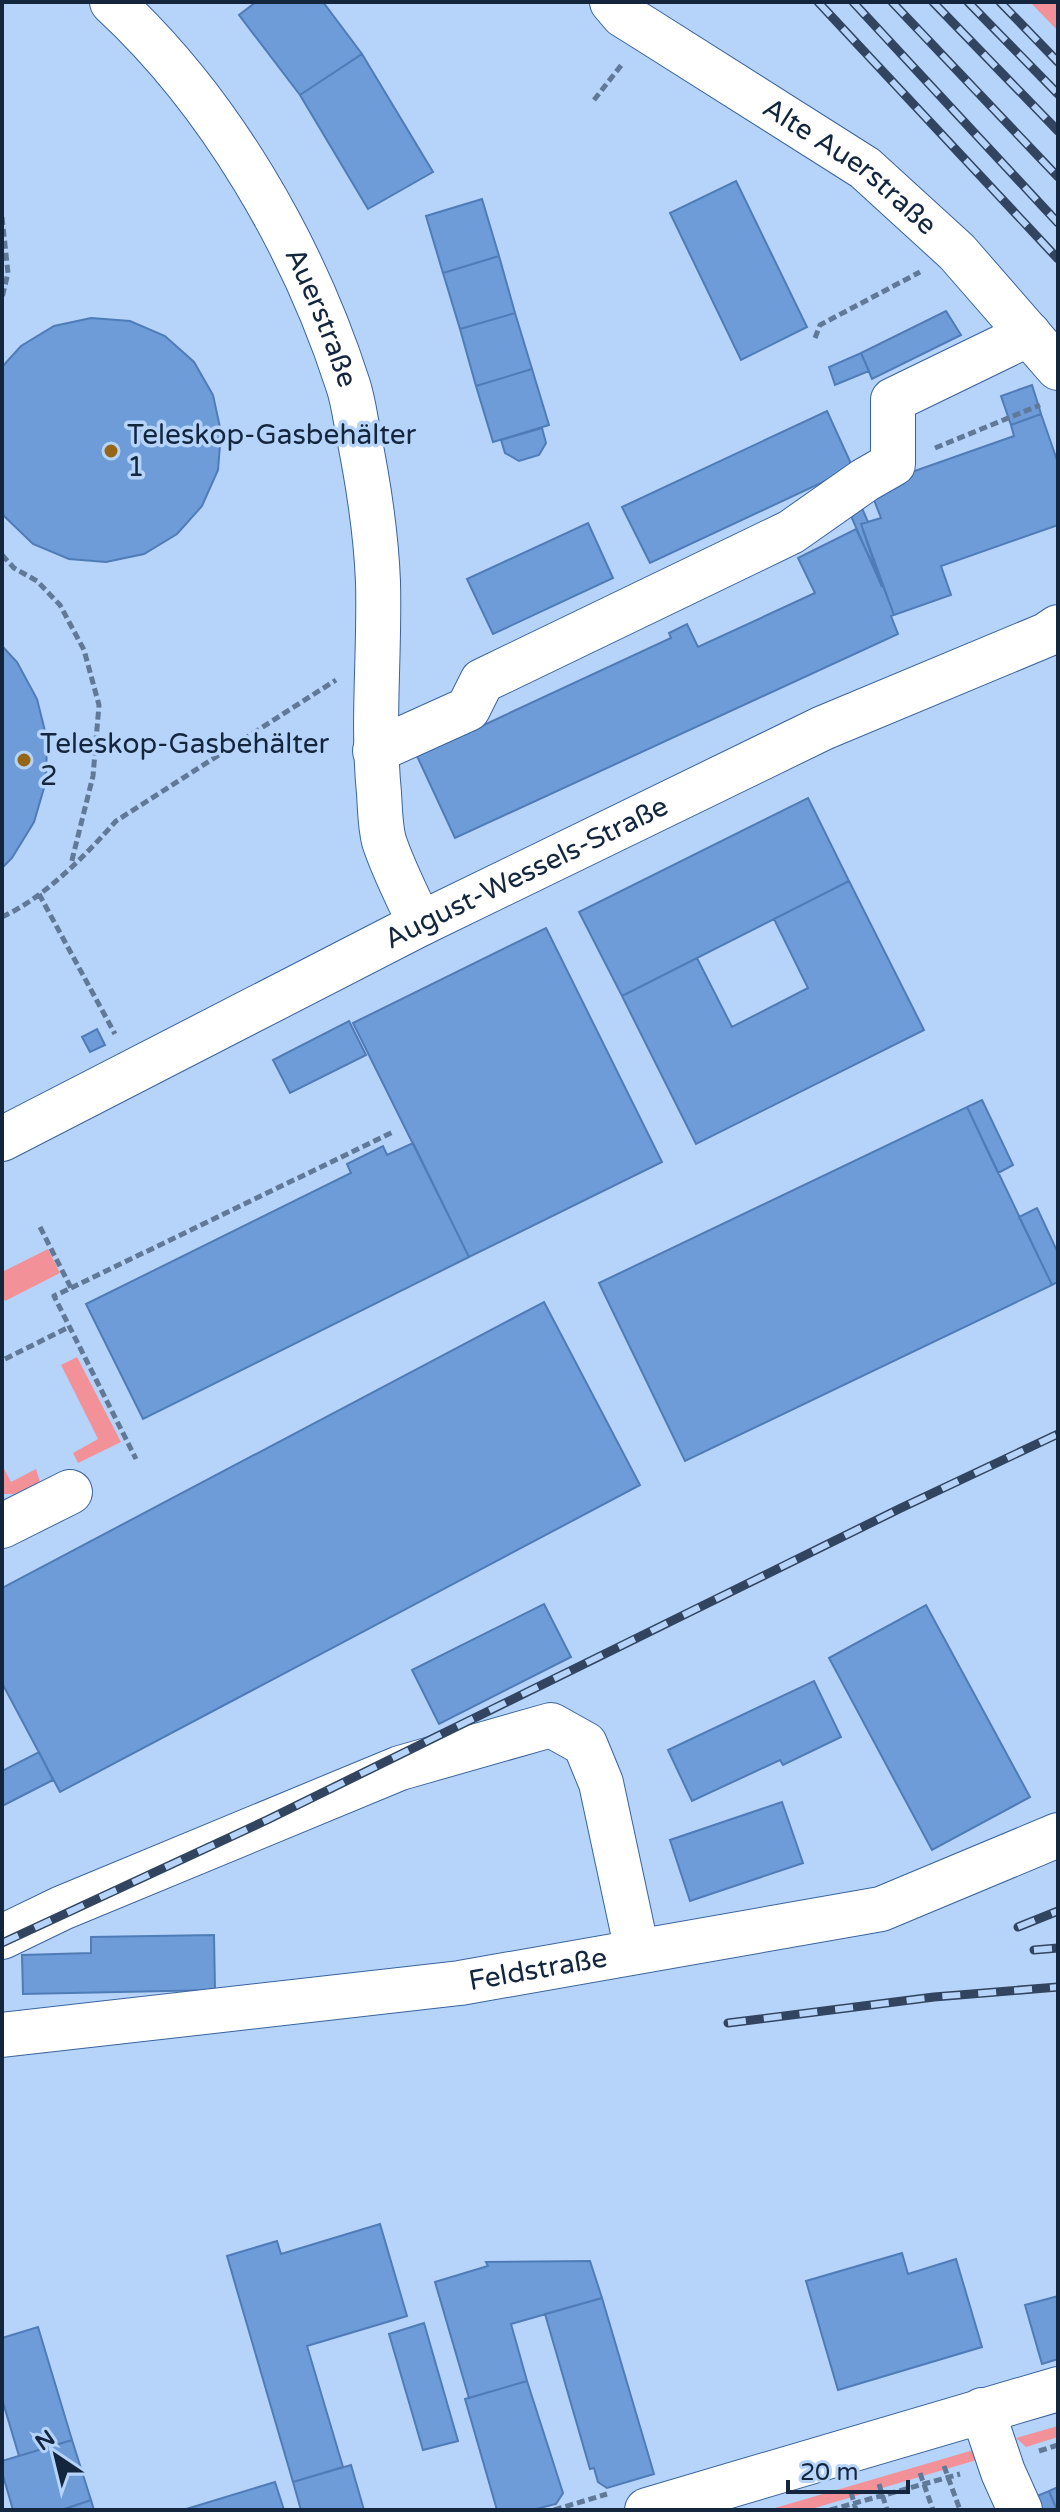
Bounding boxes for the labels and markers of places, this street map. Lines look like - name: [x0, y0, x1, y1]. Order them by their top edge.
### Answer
- place label: Teleskop-Gasbehälter 1: [127, 418, 416, 484]
- marker: Teleskop-Gasbehälter 1: [102, 442, 120, 460]
- place label: Teleskop-Gasbehälter 2: [40, 727, 329, 793]
- marker: Teleskop-Gasbehälter 2: [15, 751, 33, 769]

